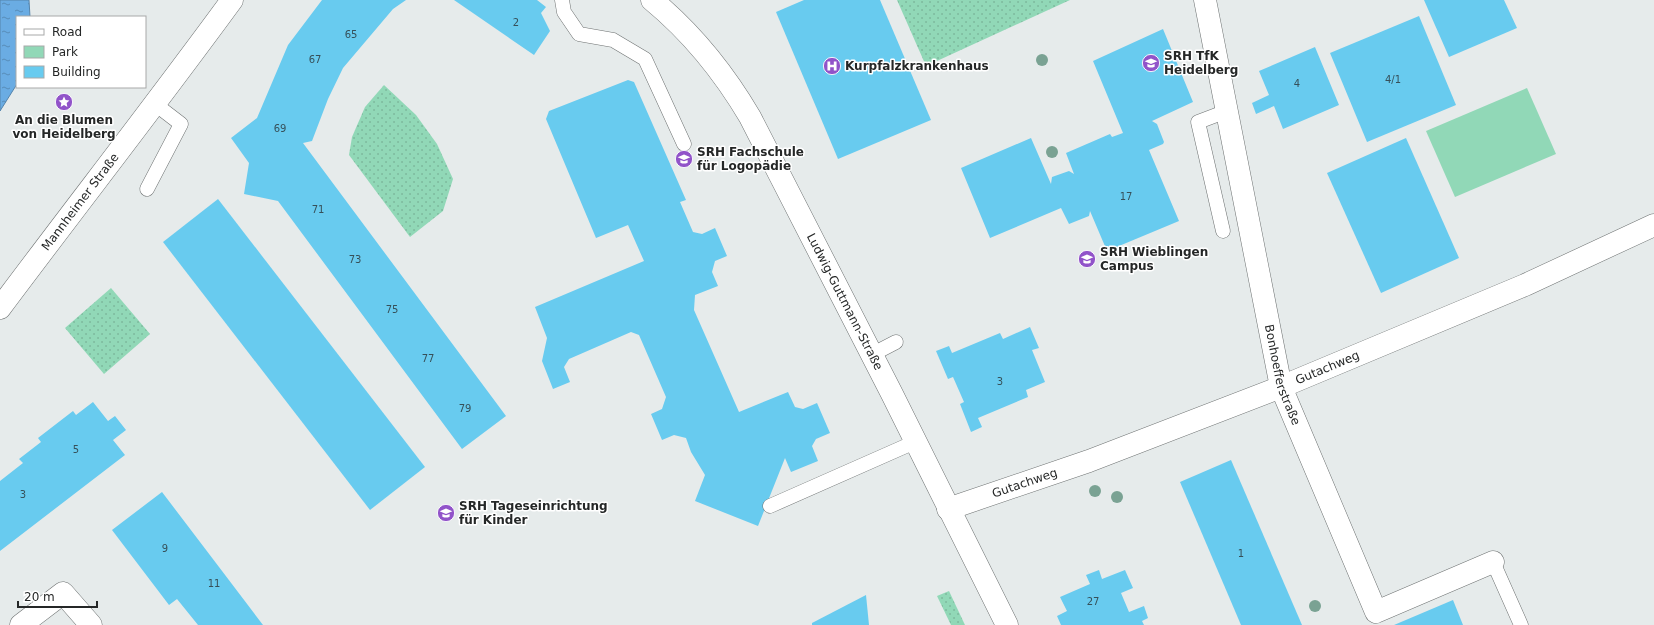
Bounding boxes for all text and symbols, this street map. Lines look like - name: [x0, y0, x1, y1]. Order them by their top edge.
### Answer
- legend: [16, 16, 146, 88]
- house number: 2: [513, 17, 519, 28]
- text: Road: [52, 25, 82, 39]
- house number: 65: [345, 29, 357, 40]
- text: Park: [52, 45, 78, 59]
- place label: SRH TfK Heidelberg: [1164, 49, 1238, 77]
- school or university icon: SRH TfK Heidelberg: [1141, 53, 1161, 73]
- house number: 67: [309, 54, 321, 65]
- hospital icon: Kurpfalzkrankenhaus: [822, 56, 842, 76]
- place label: Kurpfalzkrankenhaus: [845, 59, 989, 73]
- text: Building: [52, 65, 101, 79]
- house number: 4/1: [1385, 74, 1401, 85]
- house number: 4: [1294, 78, 1300, 89]
- place icon: An die Blumen von Heidelberg: [54, 92, 74, 112]
- place label: An die Blumen von Heidelberg: [12, 113, 116, 141]
- house number: 69: [274, 123, 286, 134]
- place label: SRH Fachschule für Logopädie: [697, 145, 804, 173]
- school or university icon: SRH Fachschule für Logopädie: [674, 149, 694, 169]
- street label: Mannheimer Straße: [39, 150, 122, 253]
- house number: 17: [1120, 191, 1132, 202]
- house number: 71: [312, 204, 324, 215]
- street label: Ludwig-Guttmann-Straße: [804, 231, 886, 373]
- place label: SRH Wieblingen Campus: [1100, 245, 1208, 273]
- school or university icon: SRH Wieblingen Campus: [1077, 249, 1097, 269]
- house number: 73: [349, 254, 361, 265]
- house number: 75: [386, 304, 398, 315]
- street label: Bonhoefferstraße: [1262, 323, 1303, 427]
- street label: Gutachweg: [1293, 348, 1361, 387]
- house number: 77: [422, 353, 434, 364]
- house number: 3: [997, 376, 1003, 387]
- house number: 79: [459, 403, 471, 414]
- house number: 5: [73, 444, 79, 455]
- street label: Gutachweg: [990, 465, 1059, 500]
- house number: 3: [20, 489, 26, 500]
- place label: SRH Tageseinrichtung für Kinder: [459, 499, 608, 527]
- school or university icon: SRH Tageseinrichtung für Kinder: [436, 503, 456, 523]
- house number: 9: [162, 543, 168, 554]
- house number: 1: [1238, 548, 1244, 559]
- house number: 11: [208, 578, 220, 589]
- scale bar: [18, 583, 97, 609]
- text: 20 m: [24, 590, 55, 604]
- house number: 27: [1087, 596, 1099, 607]

